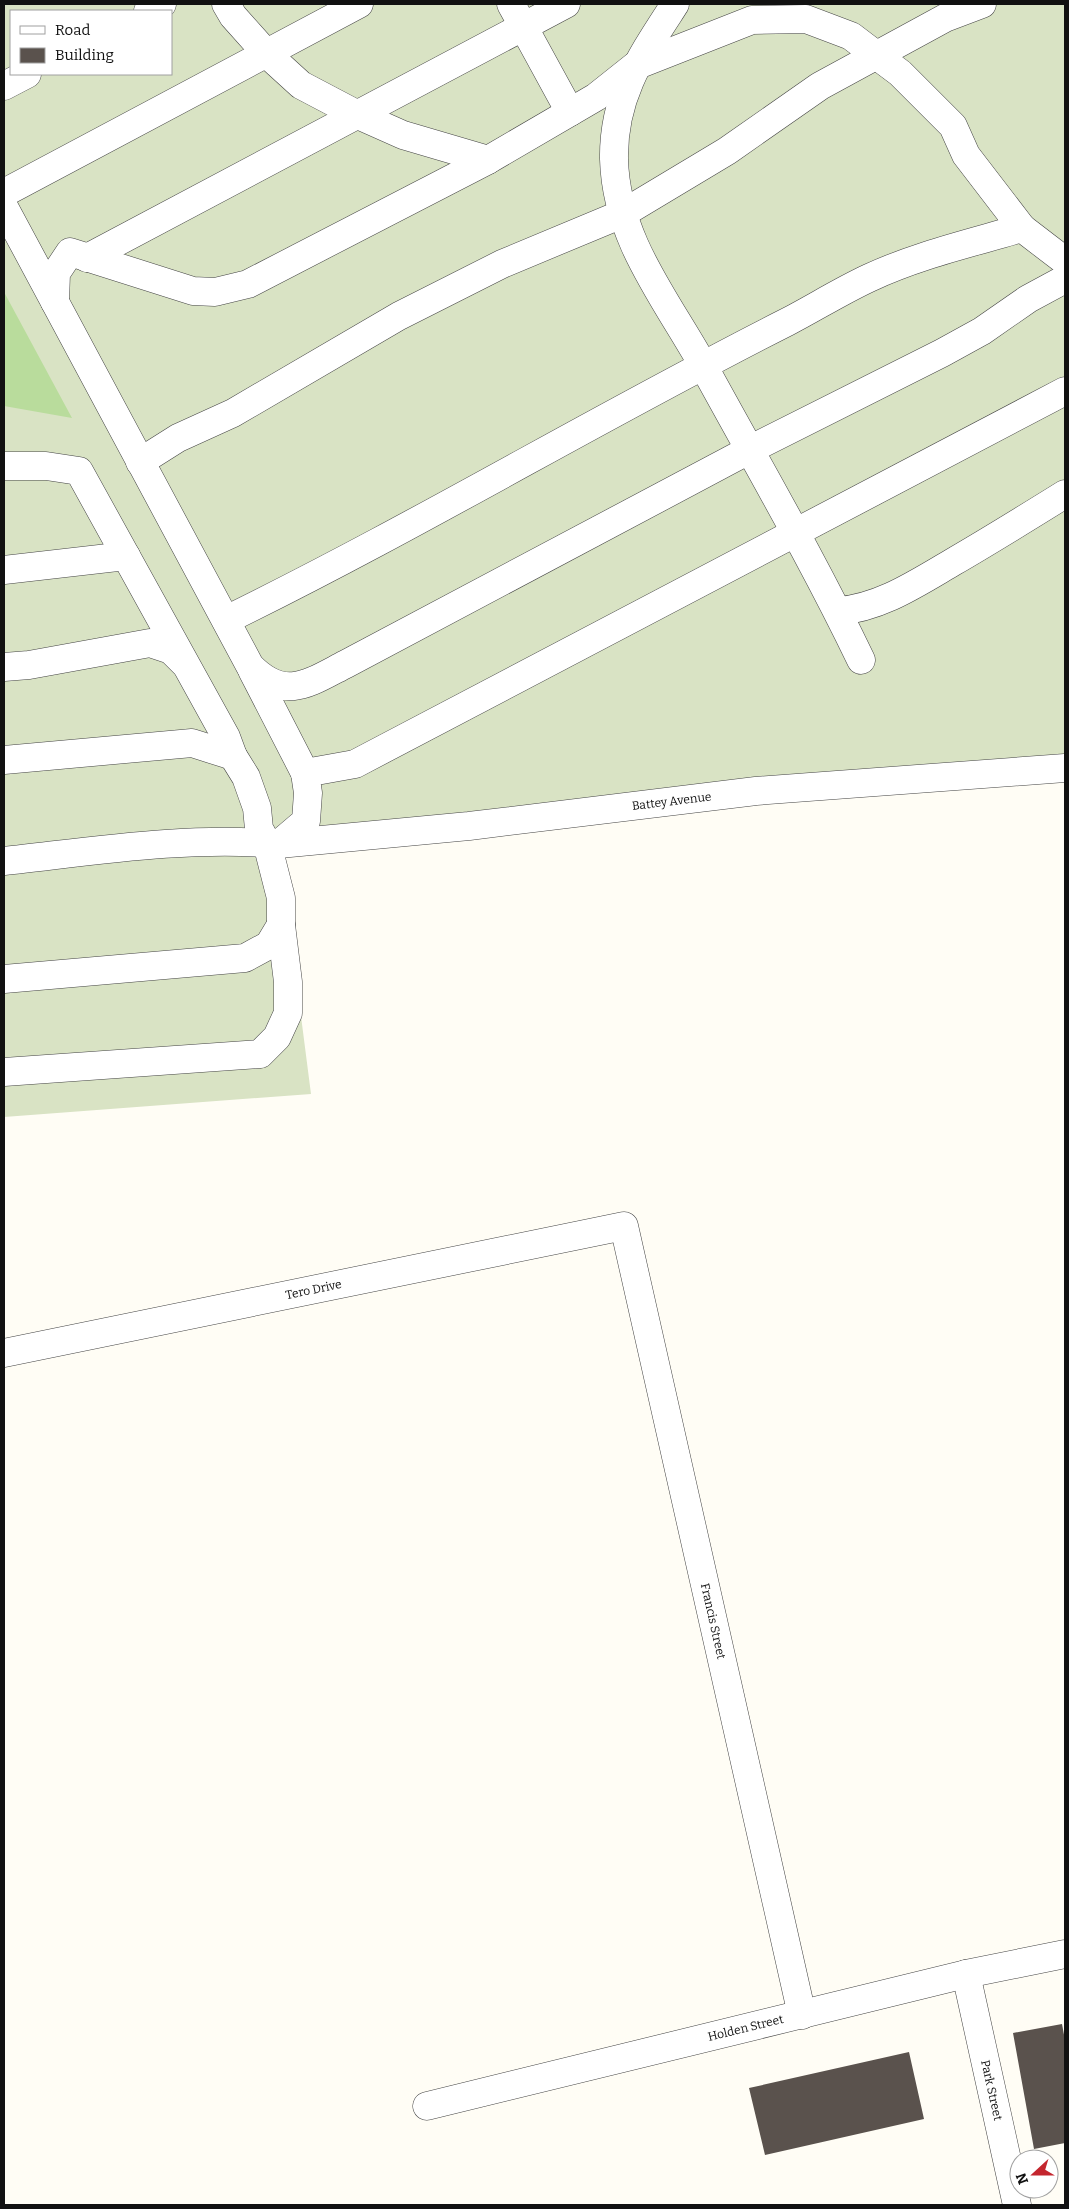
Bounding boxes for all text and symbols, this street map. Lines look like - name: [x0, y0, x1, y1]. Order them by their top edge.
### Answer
- legend: [10, 10, 172, 75]
- text: Road: [55, 21, 90, 39]
- text: Building: [55, 46, 114, 64]
- street label: Battey Avenue: [631, 789, 712, 813]
- street label: Tero Drive: [284, 1277, 343, 1302]
- street label: Francis Street: [698, 1582, 729, 1661]
- street label: Holden Street: [706, 2012, 785, 2044]
- street label: Park Street: [978, 2059, 1005, 2122]
- north arrow: [1009, 2149, 1059, 2199]
- text: N: [1012, 2170, 1032, 2187]

